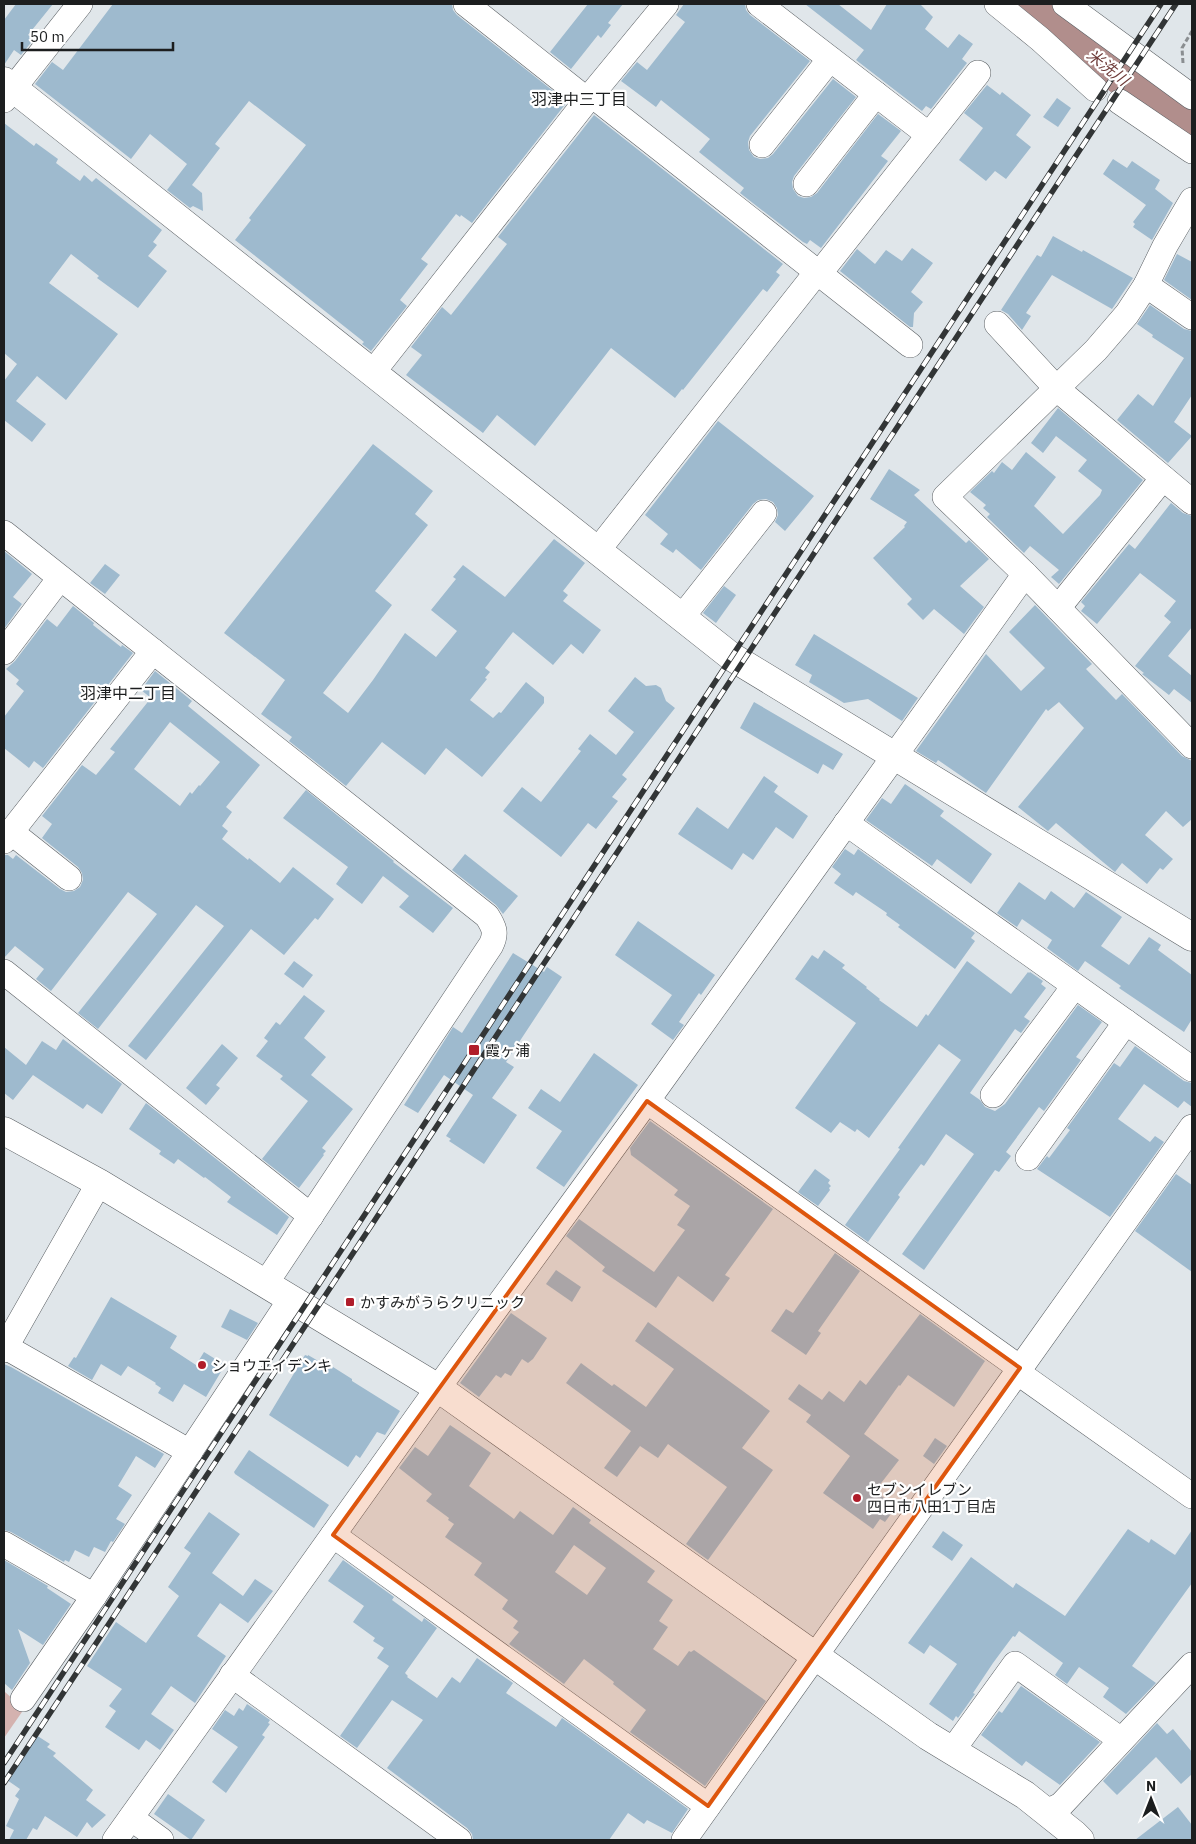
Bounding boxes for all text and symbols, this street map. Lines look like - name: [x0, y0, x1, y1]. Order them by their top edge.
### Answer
- scale bar: [22, 20, 174, 52]
- text: 50 m: [30, 27, 65, 46]
- water label: 米洗川: [1083, 44, 1135, 91]
- district label: 羽津中三丁目: [531, 89, 627, 109]
- district label: 羽津中二丁目: [80, 683, 176, 703]
- place label: 霞ヶ浦: [485, 1041, 530, 1060]
- marker: 霞ヶ浦: [467, 1043, 481, 1057]
- place label: かすみがうらクリニック: [360, 1293, 525, 1312]
- marker: かすみがうらクリニック: [344, 1296, 356, 1308]
- place label: ショウエイデンキ: [212, 1356, 332, 1375]
- marker: ショウエイデンキ: [196, 1359, 208, 1371]
- place label: セブンイレブン 四日市八田1丁目店: [867, 1480, 996, 1516]
- marker: セブンイレブン 四日市八田1丁目店: [851, 1492, 863, 1504]
- north arrow: [1126, 1774, 1176, 1824]
- text: N: [1146, 1777, 1156, 1795]

